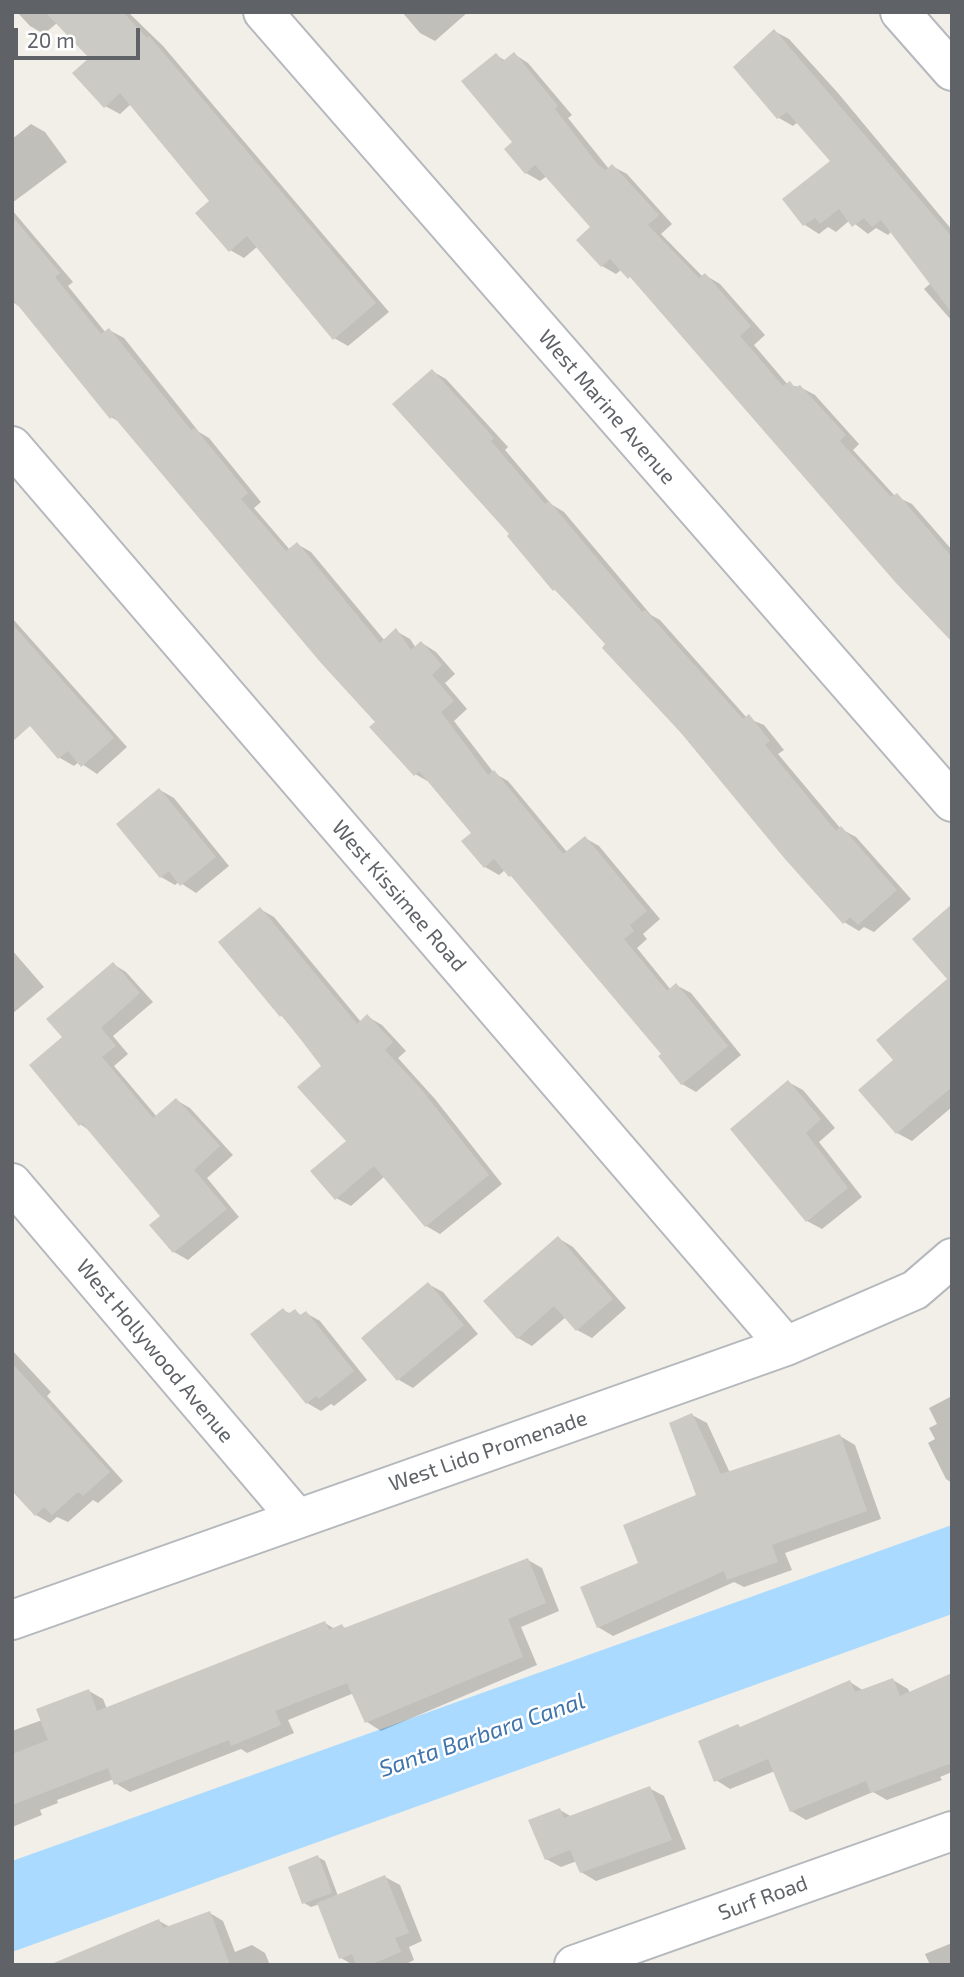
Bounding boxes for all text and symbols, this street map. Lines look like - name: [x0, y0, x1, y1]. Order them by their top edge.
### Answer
- scale bar: [18, 14, 144, 58]
- text: 20 m: [27, 27, 75, 52]
- street label: West Marine Avenue: [533, 325, 681, 489]
- street label: West Kissimee Road: [326, 815, 472, 977]
- street label: West Hollywood Avenue: [71, 1254, 239, 1448]
- street label: West Lido Promenade: [386, 1405, 590, 1497]
- water label: Santa Barbara Canal: [375, 1687, 589, 1783]
- street label: Surf Road: [715, 1870, 811, 1926]

